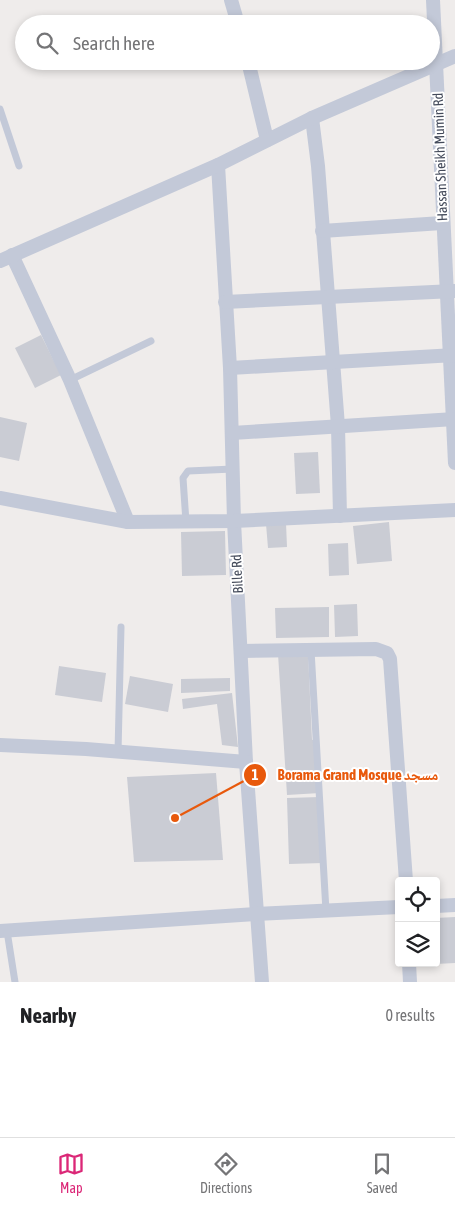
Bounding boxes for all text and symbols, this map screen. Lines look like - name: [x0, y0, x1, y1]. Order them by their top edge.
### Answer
- search box: [15, 15, 440, 70]
- icon: search: [33, 29, 61, 57]
- text: Search here: [73, 32, 155, 54]
- street label: Hassan Sheikh Mumin Rd: [430, 92, 450, 222]
- street label: Bille Rd: [228, 554, 246, 594]
- callout: Borama Grand Mosque مسجد: [243, 760, 448, 790]
- text: 1: [251, 766, 259, 783]
- text: Borama Grand Mosque مسجد: [278, 766, 438, 783]
- map controls: [395, 877, 440, 967]
- button: locate: [395, 877, 440, 922]
- button: layers: [395, 922, 440, 967]
- text: Nearby: [20, 1003, 76, 1027]
- text: 0 results: [385, 1006, 435, 1024]
- tab: Map: [57, 1150, 85, 1196]
- tab: Directions: [200, 1150, 252, 1196]
- tab: Saved: [367, 1150, 398, 1196]

